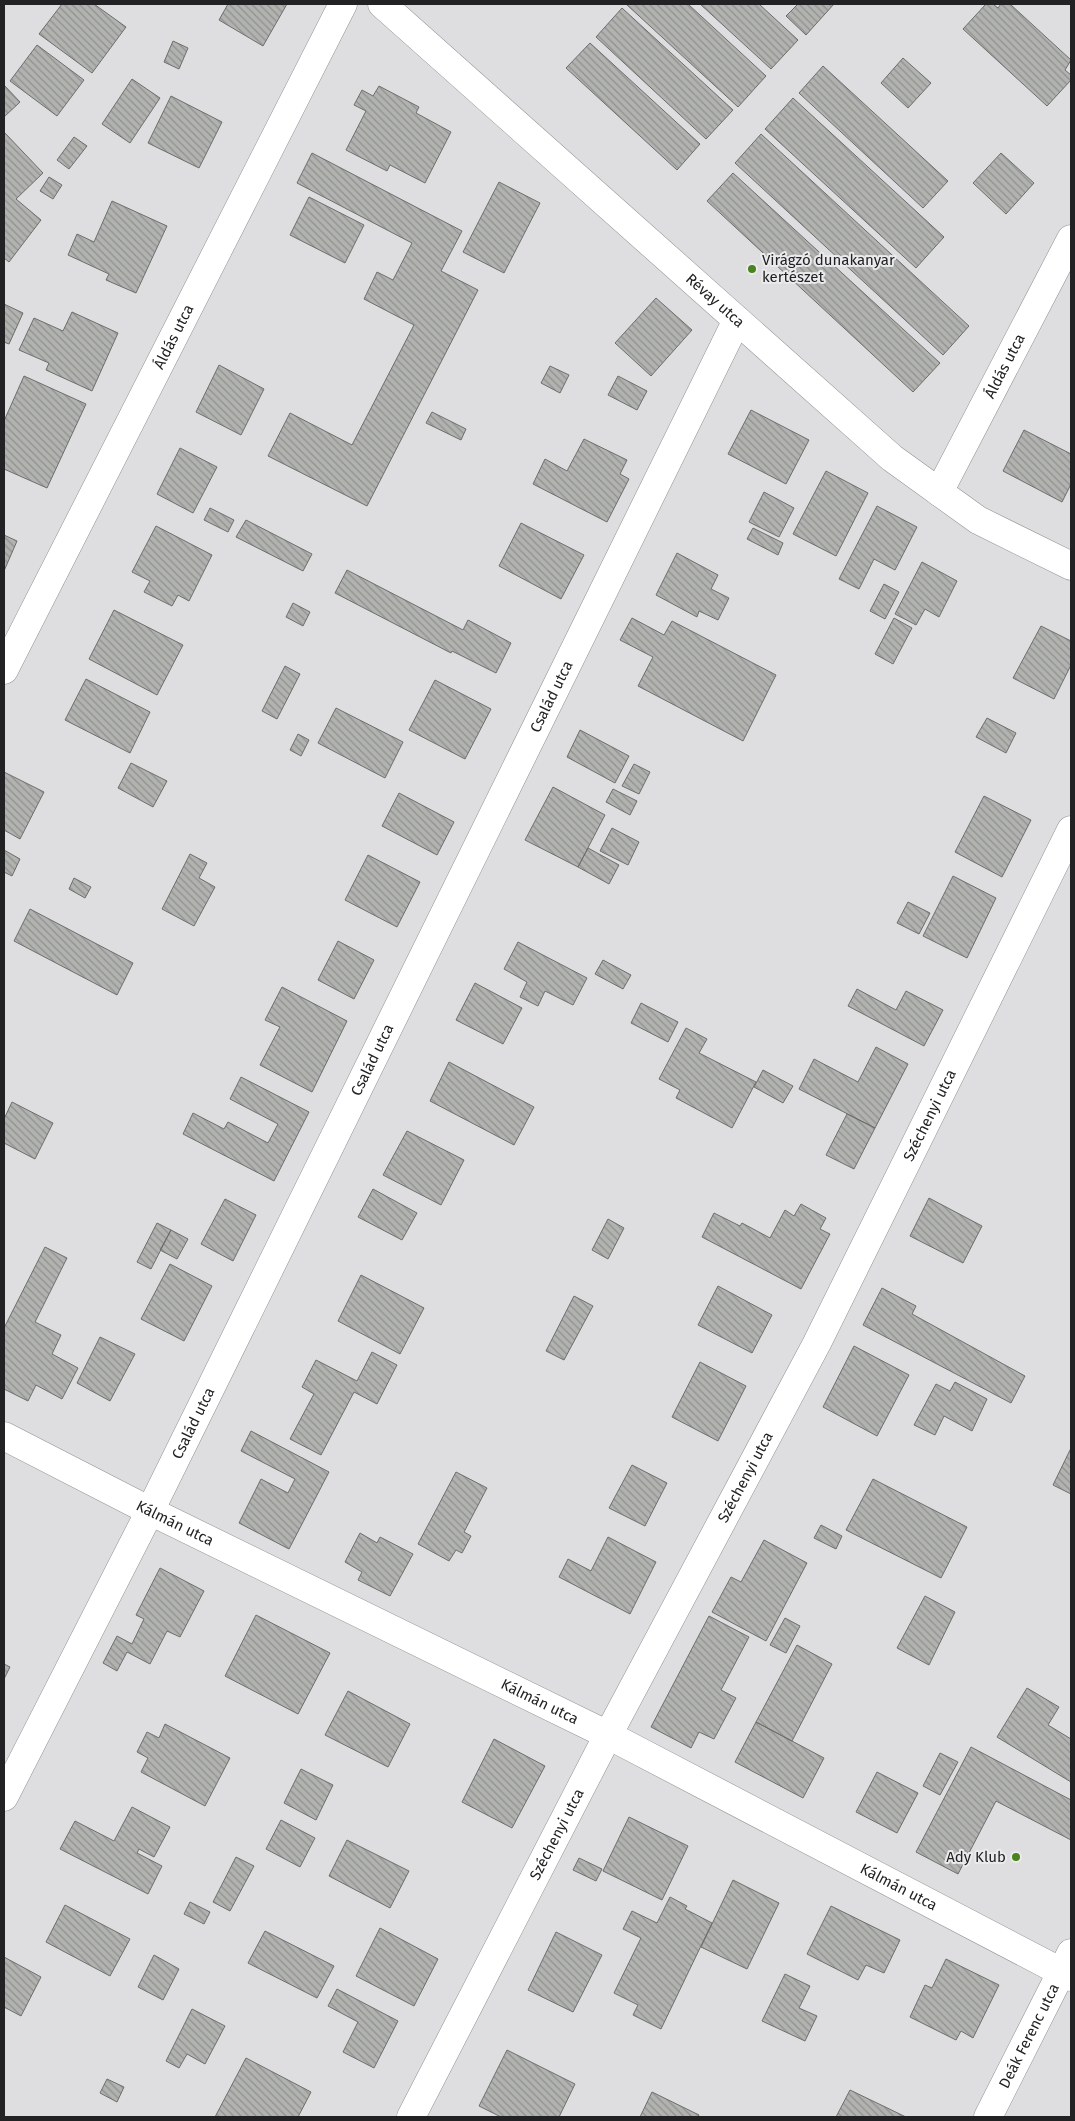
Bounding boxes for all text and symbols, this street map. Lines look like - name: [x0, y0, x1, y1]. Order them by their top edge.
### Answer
- place label: Virágzó dunakanyar kertészet: [762, 251, 895, 286]
- marker: Virágzó dunakanyar kertészet: [746, 263, 758, 275]
- street label: Révay utca: [682, 270, 748, 331]
- street label: Áldás utca: [150, 301, 198, 372]
- street label: Áldás utca: [980, 331, 1029, 401]
- street label: Család utca: [526, 658, 577, 735]
- street label: Család utca: [347, 1021, 398, 1099]
- street label: Széchenyi utca: [899, 1066, 960, 1164]
- street label: Család utca: [168, 1384, 219, 1462]
- street label: Széchenyi utca: [714, 1429, 777, 1526]
- street label: Kálmán utca: [133, 1497, 217, 1550]
- street label: Kálmán utca: [498, 1675, 581, 1728]
- street label: Széchenyi utca: [526, 1786, 588, 1883]
- place label: Ady Klub: [946, 1848, 1006, 1866]
- marker: Ady Klub: [1010, 1851, 1022, 1863]
- street label: Kálmán utca: [857, 1859, 940, 1914]
- street label: Deák Ferenc utca: [995, 1980, 1063, 2091]

